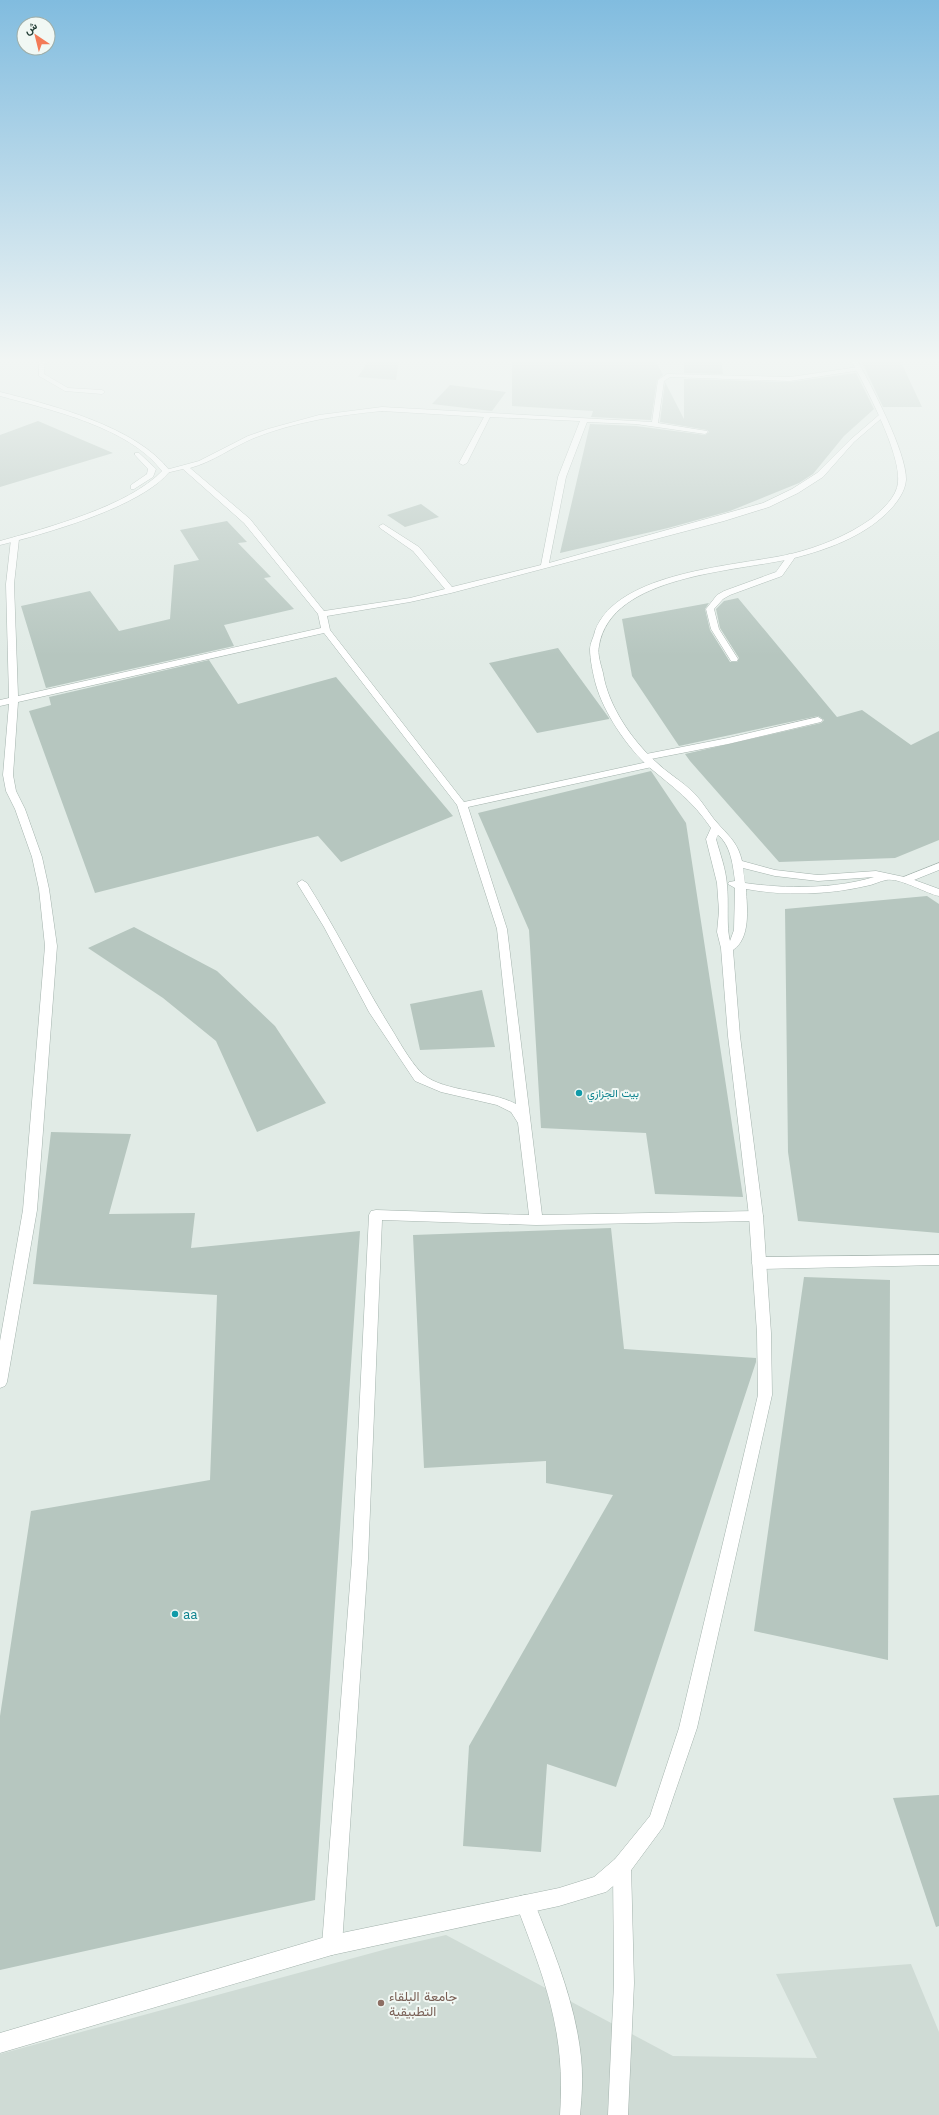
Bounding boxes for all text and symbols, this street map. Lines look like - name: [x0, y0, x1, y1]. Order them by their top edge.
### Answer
- north arrow: [16, 16, 56, 56]
- text: ش: [21, 19, 40, 37]
- place label: بيت الجزازي: [587, 1087, 639, 1103]
- marker: بيت الجزازي: [574, 1088, 584, 1098]
- place label: aa: [183, 1607, 198, 1622]
- marker: aa: [170, 1609, 180, 1619]
- place label: جامعة البلقاء التطبيقية: [389, 1989, 457, 2019]
- marker: جامعة البلقاء التطبيقية: [376, 1998, 386, 2008]

